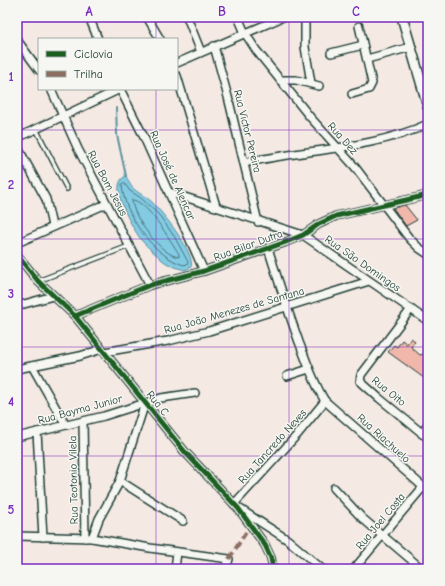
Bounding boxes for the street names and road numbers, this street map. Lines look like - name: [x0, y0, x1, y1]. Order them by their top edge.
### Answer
- street label: Rua Victor Pereira: [231, 88, 264, 174]
- street label: Rua Dez: [325, 120, 361, 157]
- street label: Rua José de Alencar: [147, 128, 198, 223]
- street label: Rua Bom Jesus: [85, 148, 130, 219]
- street label: Rua Bilar Dutra: [212, 227, 284, 264]
- street label: Rua São Domingos: [322, 232, 403, 295]
- street label: Rua João Menezes de Santana: [163, 284, 306, 337]
- street label: Rua Oito: [369, 374, 408, 409]
- street label: Rua C: [144, 388, 172, 419]
- street label: Rua Bayma Junior: [37, 392, 124, 427]
- street label: Rua Tancredo Neves: [236, 406, 309, 486]
- street label: Rua Riachuelo: [354, 411, 413, 466]
- street label: Rua Teotonio Vilela: [66, 436, 81, 524]
- street label: Rua Joel Costa: [353, 491, 408, 552]

